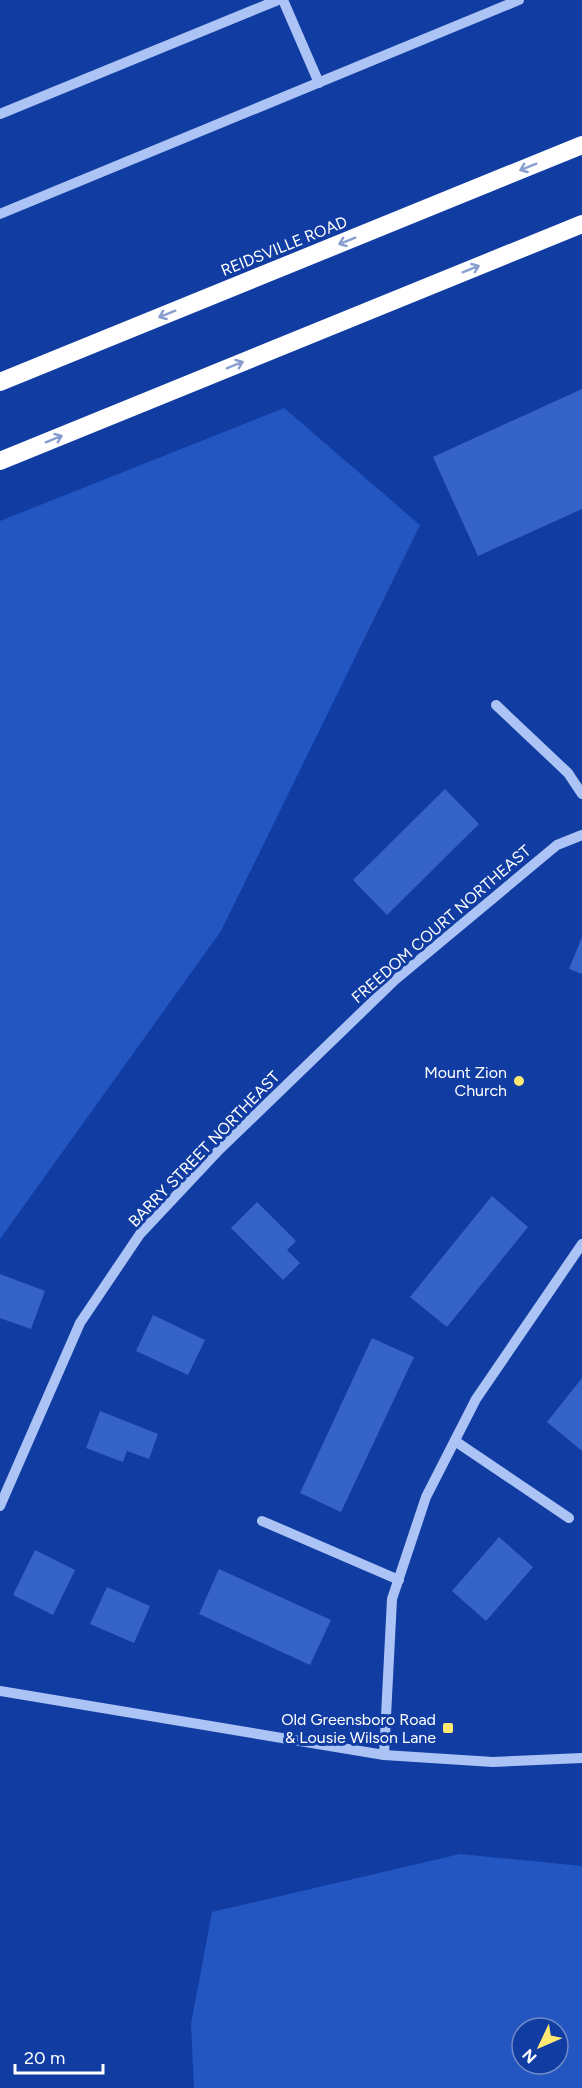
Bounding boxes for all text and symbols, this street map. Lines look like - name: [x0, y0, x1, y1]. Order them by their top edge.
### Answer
- one-way arrow: [519, 162, 538, 173]
- street label: REIDSVILLE ROAD: [218, 212, 350, 280]
- one-way arrow: [339, 236, 357, 247]
- one-way arrow: [461, 263, 479, 274]
- one-way arrow: [158, 309, 177, 320]
- one-way arrow: [225, 359, 243, 370]
- one-way arrow: [44, 433, 63, 444]
- street label: FREEDOM COURT NORTHEAST: [348, 841, 535, 1007]
- place label: Mount Zion Church: [424, 1063, 507, 1100]
- street label: BARRY STREET NORTHEAST: [124, 1067, 284, 1231]
- marker: Mount Zion Church: [512, 1074, 526, 1088]
- place label: Old Greensboro Road & Lousie Wilson Lane: [281, 1710, 436, 1747]
- marker: Old Greensboro Road & Lousie Wilson Lane: [441, 1721, 455, 1735]
- north arrow: [510, 2016, 570, 2076]
- scale bar: [15, 2037, 104, 2075]
- text: N: [518, 2045, 541, 2067]
- text: 20 m: [24, 2047, 65, 2069]

